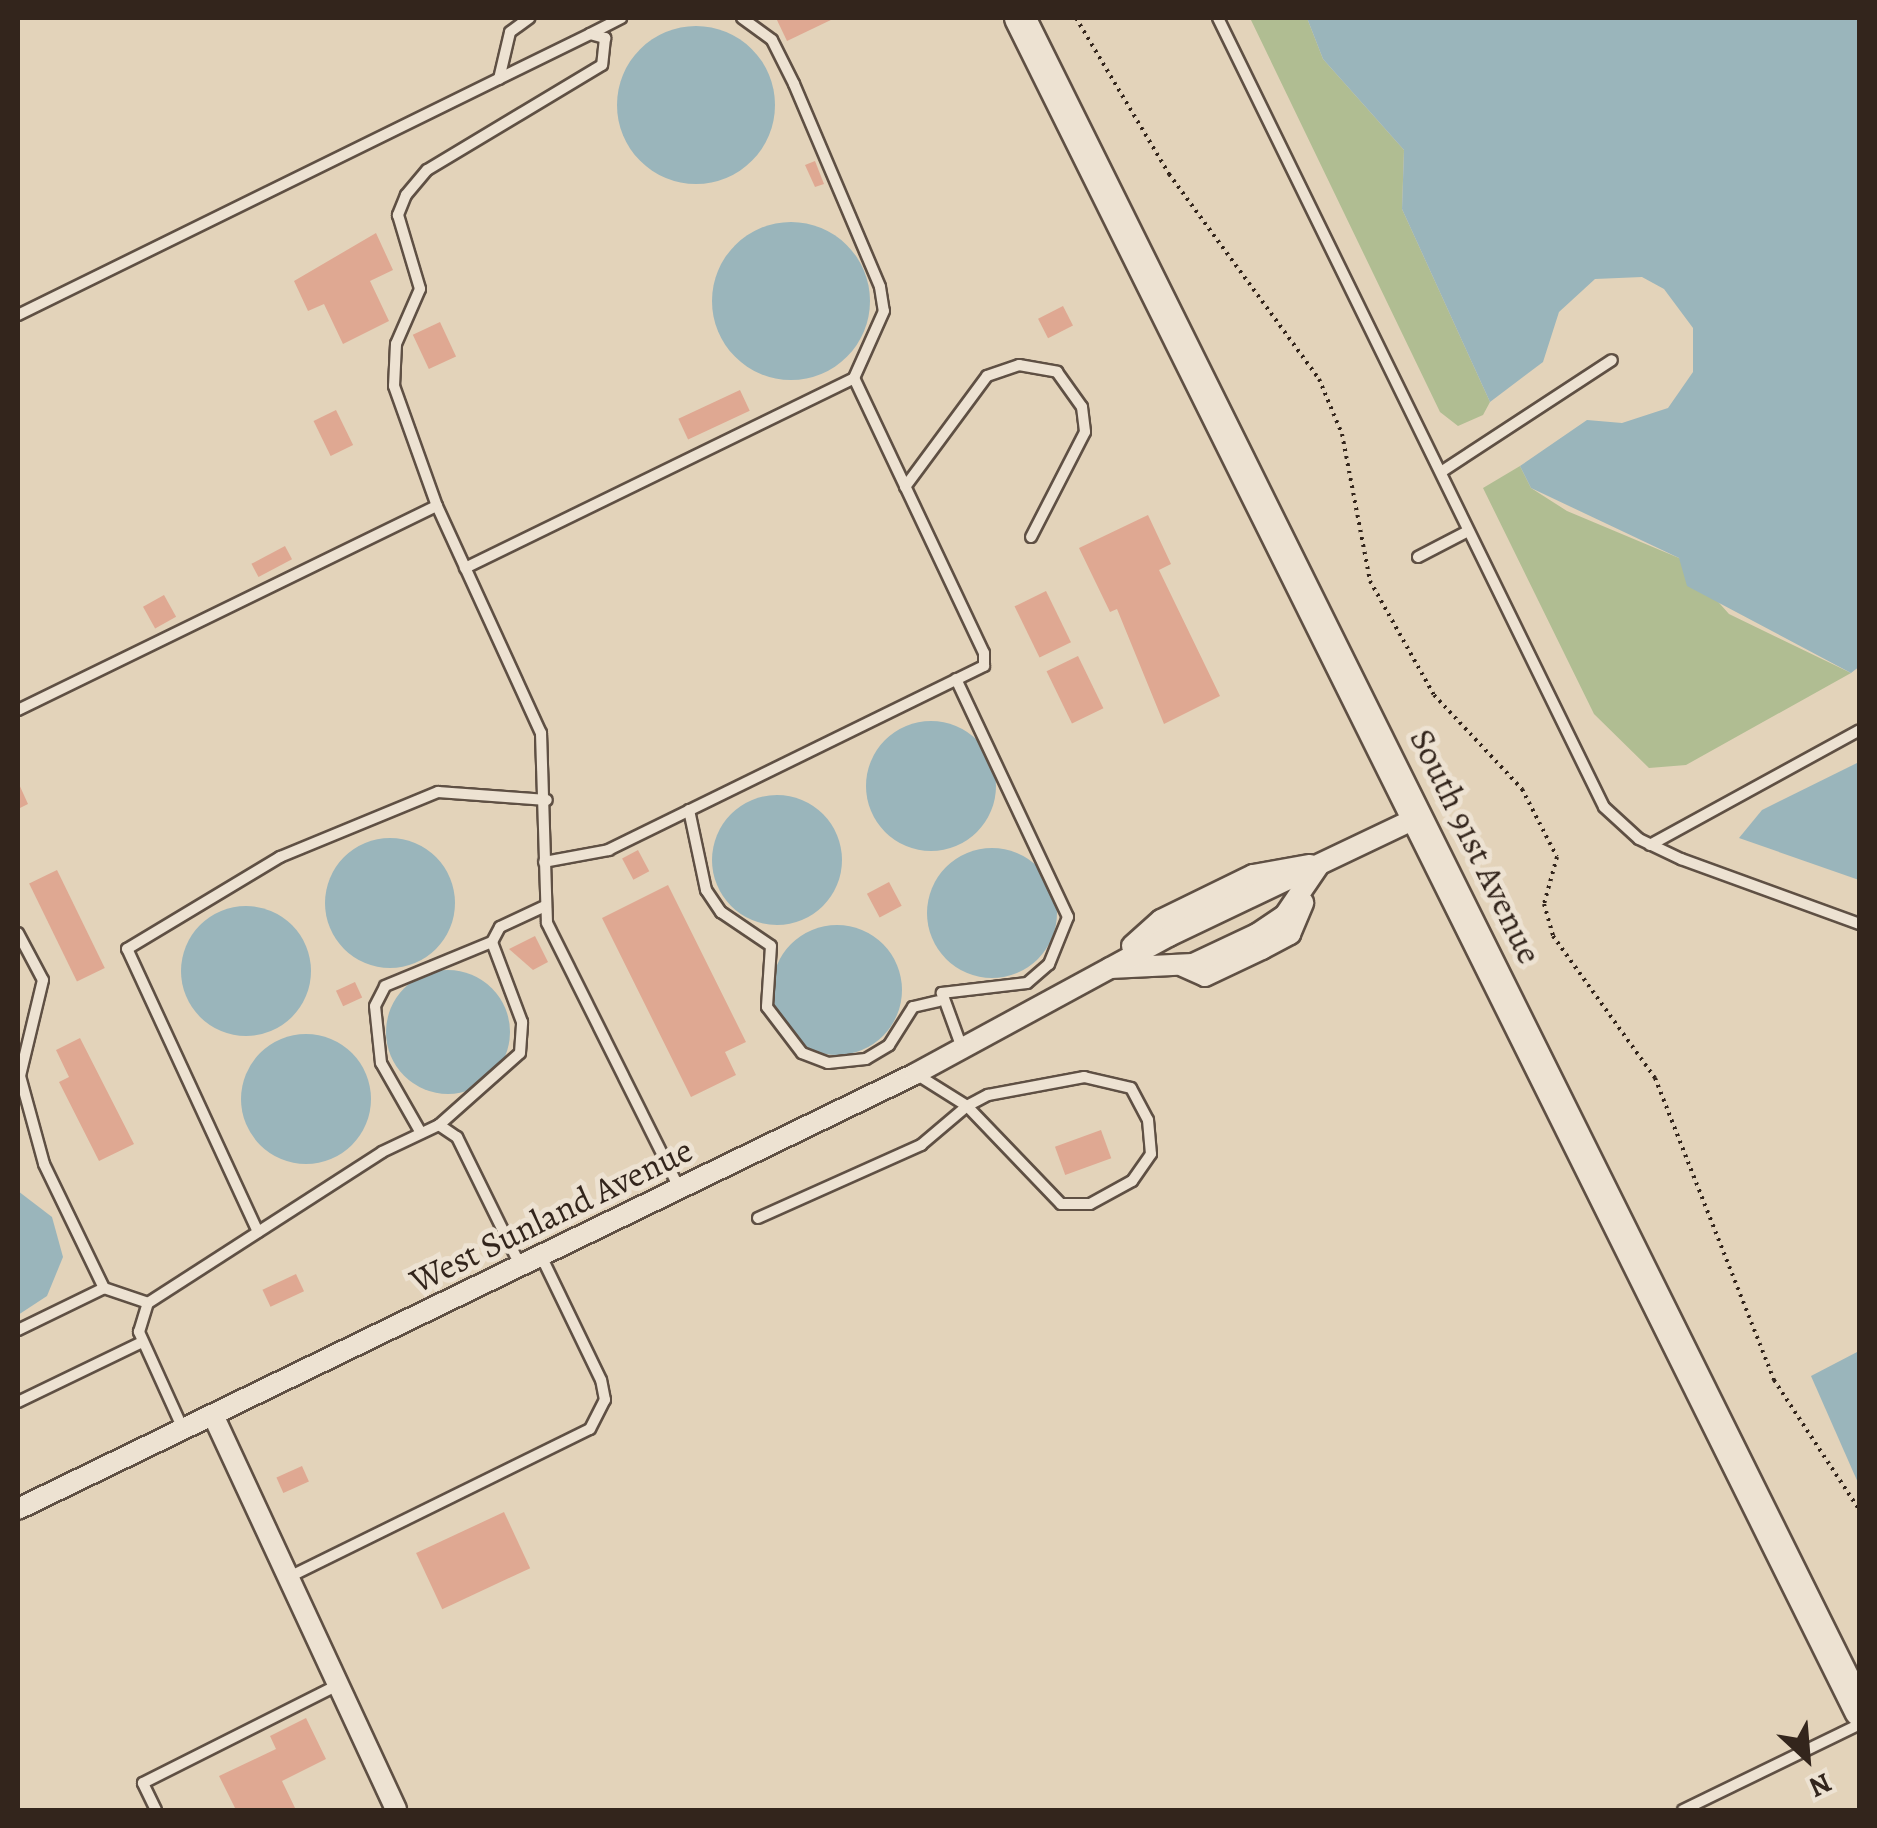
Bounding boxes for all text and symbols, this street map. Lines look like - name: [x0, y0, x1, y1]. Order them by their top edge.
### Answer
- street label: South 91st Avenue: [1401, 722, 1551, 970]
- street label: West Sunland Avenue: [403, 1128, 699, 1302]
- north arrow: [1757, 1708, 1857, 1808]
- text: N: [1803, 1763, 1838, 1807]

